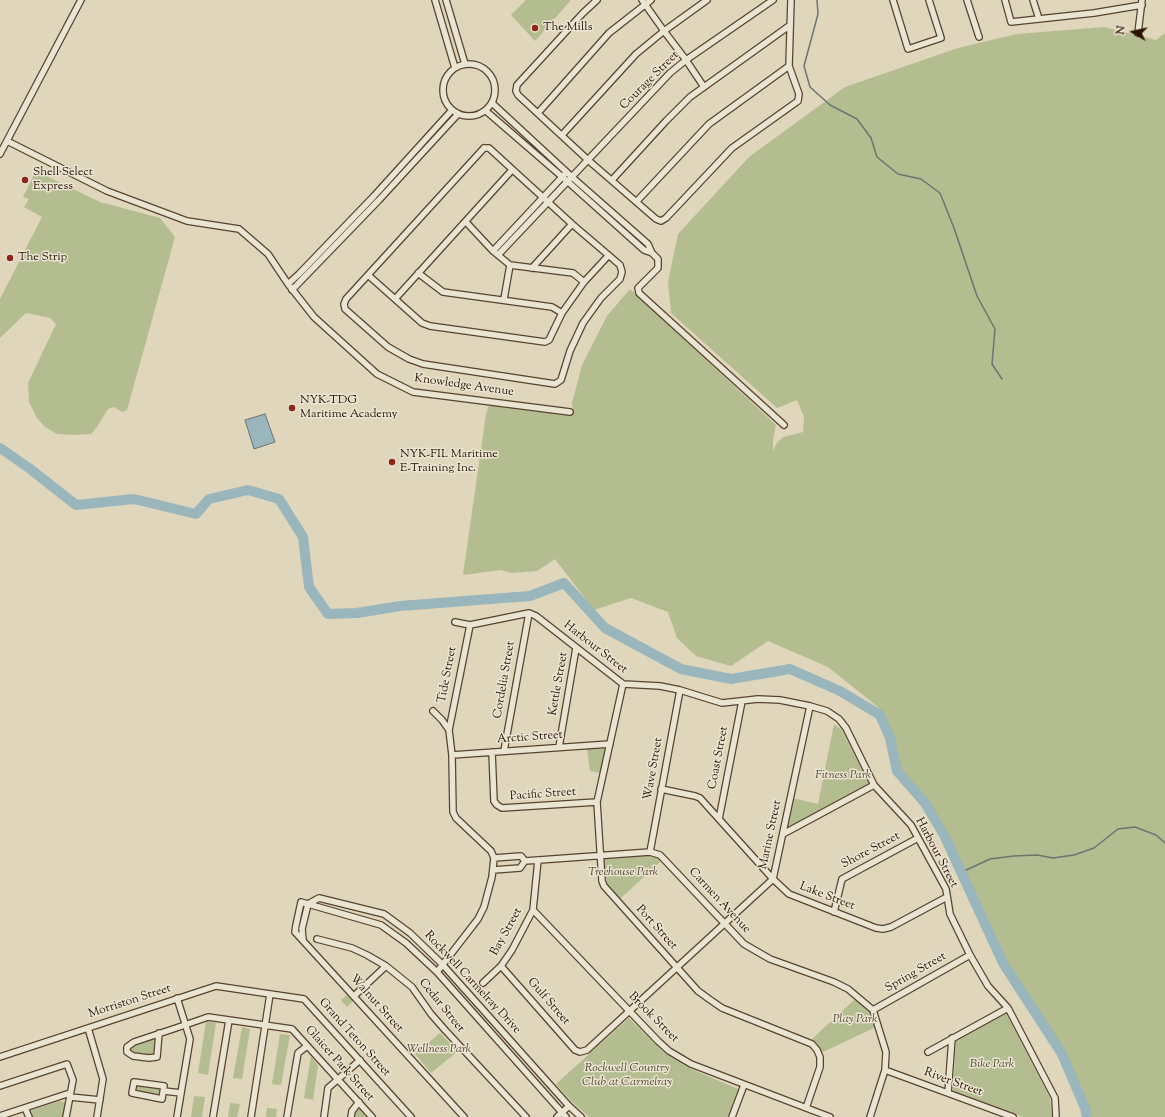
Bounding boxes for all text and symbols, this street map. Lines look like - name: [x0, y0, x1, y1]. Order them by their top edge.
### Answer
- north arrow: [1113, 12, 1153, 52]
- place label: The Mills: [543, 21, 592, 35]
- marker: The Mills: [530, 23, 540, 33]
- text: N: [1113, 25, 1130, 36]
- street label: Courage Street: [617, 48, 683, 114]
- place label: Shell Select Express: [33, 166, 93, 194]
- marker: Shell Select Express: [20, 175, 30, 185]
- place label: The Strip: [18, 251, 67, 265]
- marker: The Strip: [5, 253, 15, 263]
- street label: Knowledge Avenue: [413, 372, 515, 400]
- place label: NYK-TDG Maritime Academy: [300, 394, 397, 422]
- marker: NYK-TDG Maritime Academy: [287, 403, 297, 413]
- place label: NYK-FIL Maritime E-Training Inc.: [400, 448, 498, 476]
- marker: NYK-FIL Maritime E-Training Inc.: [387, 457, 397, 467]
- street label: Harbour Street: [560, 619, 630, 677]
- street label: Cordelia Street: [491, 640, 519, 720]
- street label: Tide Street: [435, 646, 461, 704]
- street label: Kettle Street: [546, 651, 572, 717]
- street label: Coast Street: [706, 725, 732, 791]
- street label: Arctic Street: [497, 729, 563, 747]
- street label: Wave Street: [641, 737, 667, 801]
- park label: Fitness Park: [815, 769, 871, 783]
- street label: Pacific Street: [509, 786, 577, 804]
- street label: Marine Street: [757, 799, 785, 871]
- street label: Harbour Street: [911, 815, 961, 891]
- street label: Shore Street: [839, 830, 903, 872]
- street label: Carmen Avenue: [685, 865, 753, 937]
- park label: Treehouse Park: [588, 866, 658, 880]
- street label: Lake Street: [797, 880, 857, 914]
- street label: Port Street: [632, 903, 680, 953]
- street label: Bay Street: [488, 906, 526, 958]
- street label: Rockwell Carmelray Drive: [421, 929, 523, 1037]
- street label: Spring Street: [883, 950, 949, 996]
- street label: Walnut Street: [346, 972, 406, 1036]
- street label: Gulf Street: [524, 975, 572, 1029]
- street label: Cedar Street: [415, 976, 467, 1036]
- street label: Morriston Street: [87, 982, 173, 1022]
- street label: Brook Street: [625, 990, 681, 1046]
- street label: Grand Teton Street: [315, 996, 393, 1080]
- park label: Play Park: [833, 1013, 877, 1027]
- street label: Glaicer Park Street: [301, 1023, 377, 1105]
- park label: Wellness Park: [407, 1043, 471, 1057]
- park label: Bike Park: [970, 1058, 1014, 1072]
- park label: Rockwell Country Club at Carmelray: [582, 1062, 672, 1090]
- street label: River Street: [922, 1066, 984, 1100]

